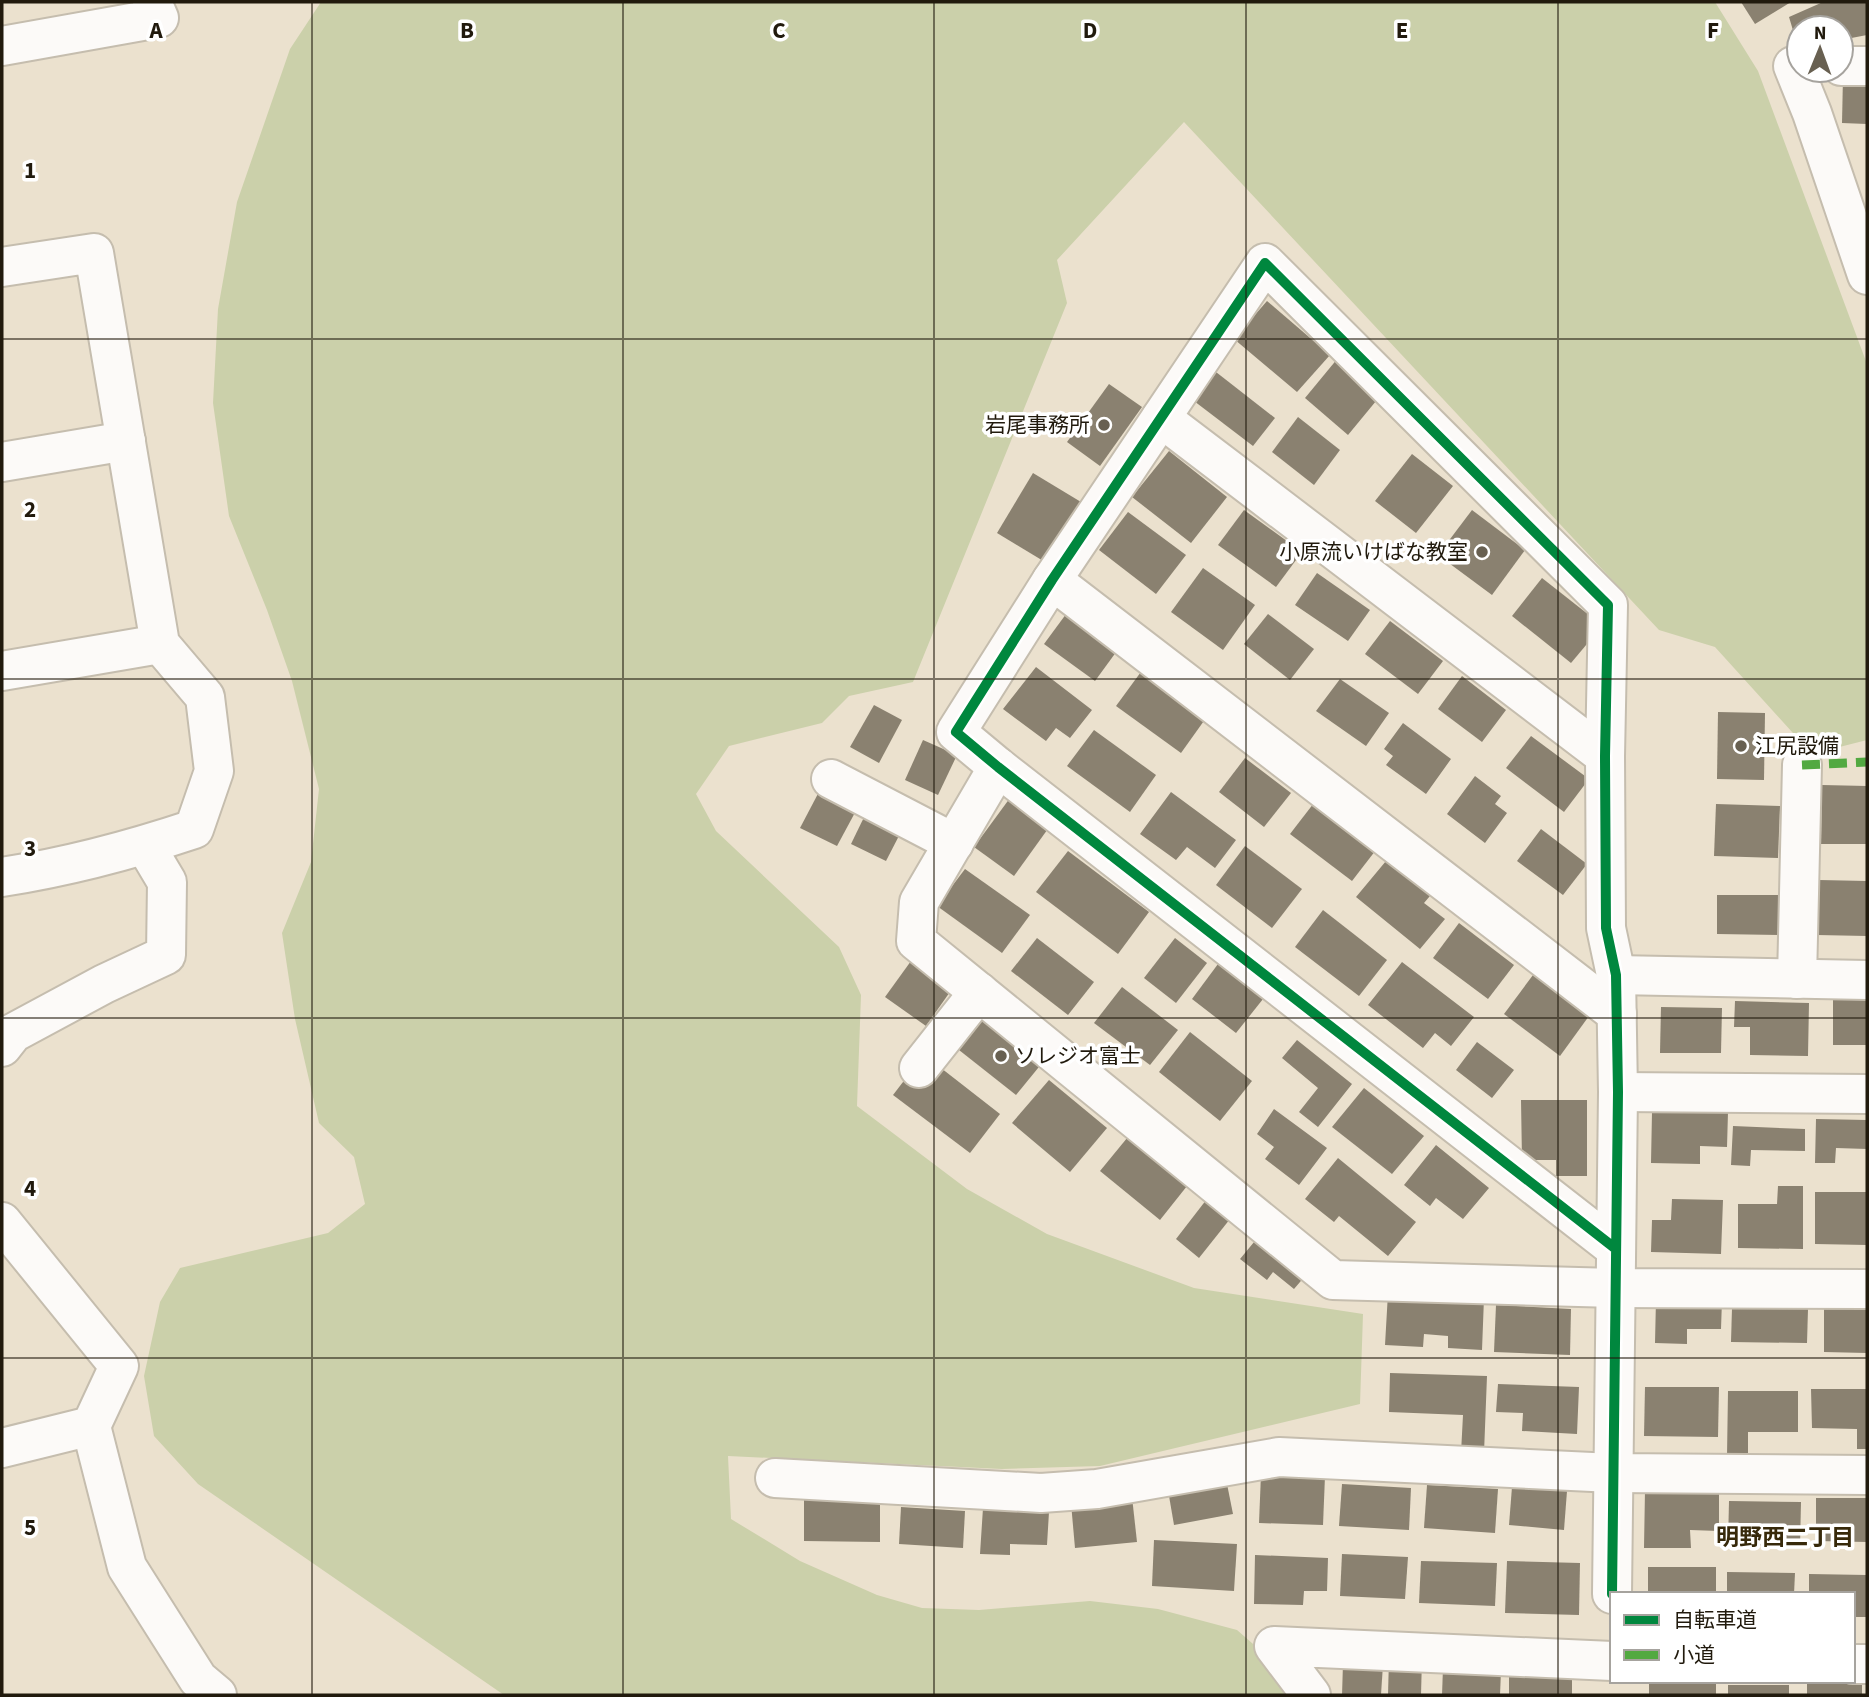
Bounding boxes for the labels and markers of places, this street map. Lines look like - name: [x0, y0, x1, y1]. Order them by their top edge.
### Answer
- place label: 岩尾事務所: [985, 410, 1090, 440]
- marker: 岩尾事務所: [1096, 417, 1112, 433]
- place label: 小原流いけばな教室: [1279, 537, 1468, 567]
- marker: 小原流いけばな教室: [1474, 544, 1490, 560]
- place label: 江尻設備: [1755, 731, 1839, 761]
- marker: 江尻設備: [1733, 738, 1749, 754]
- place label: ソレジオ富士: [1015, 1041, 1141, 1071]
- marker: ソレジオ富士: [993, 1048, 1009, 1064]

